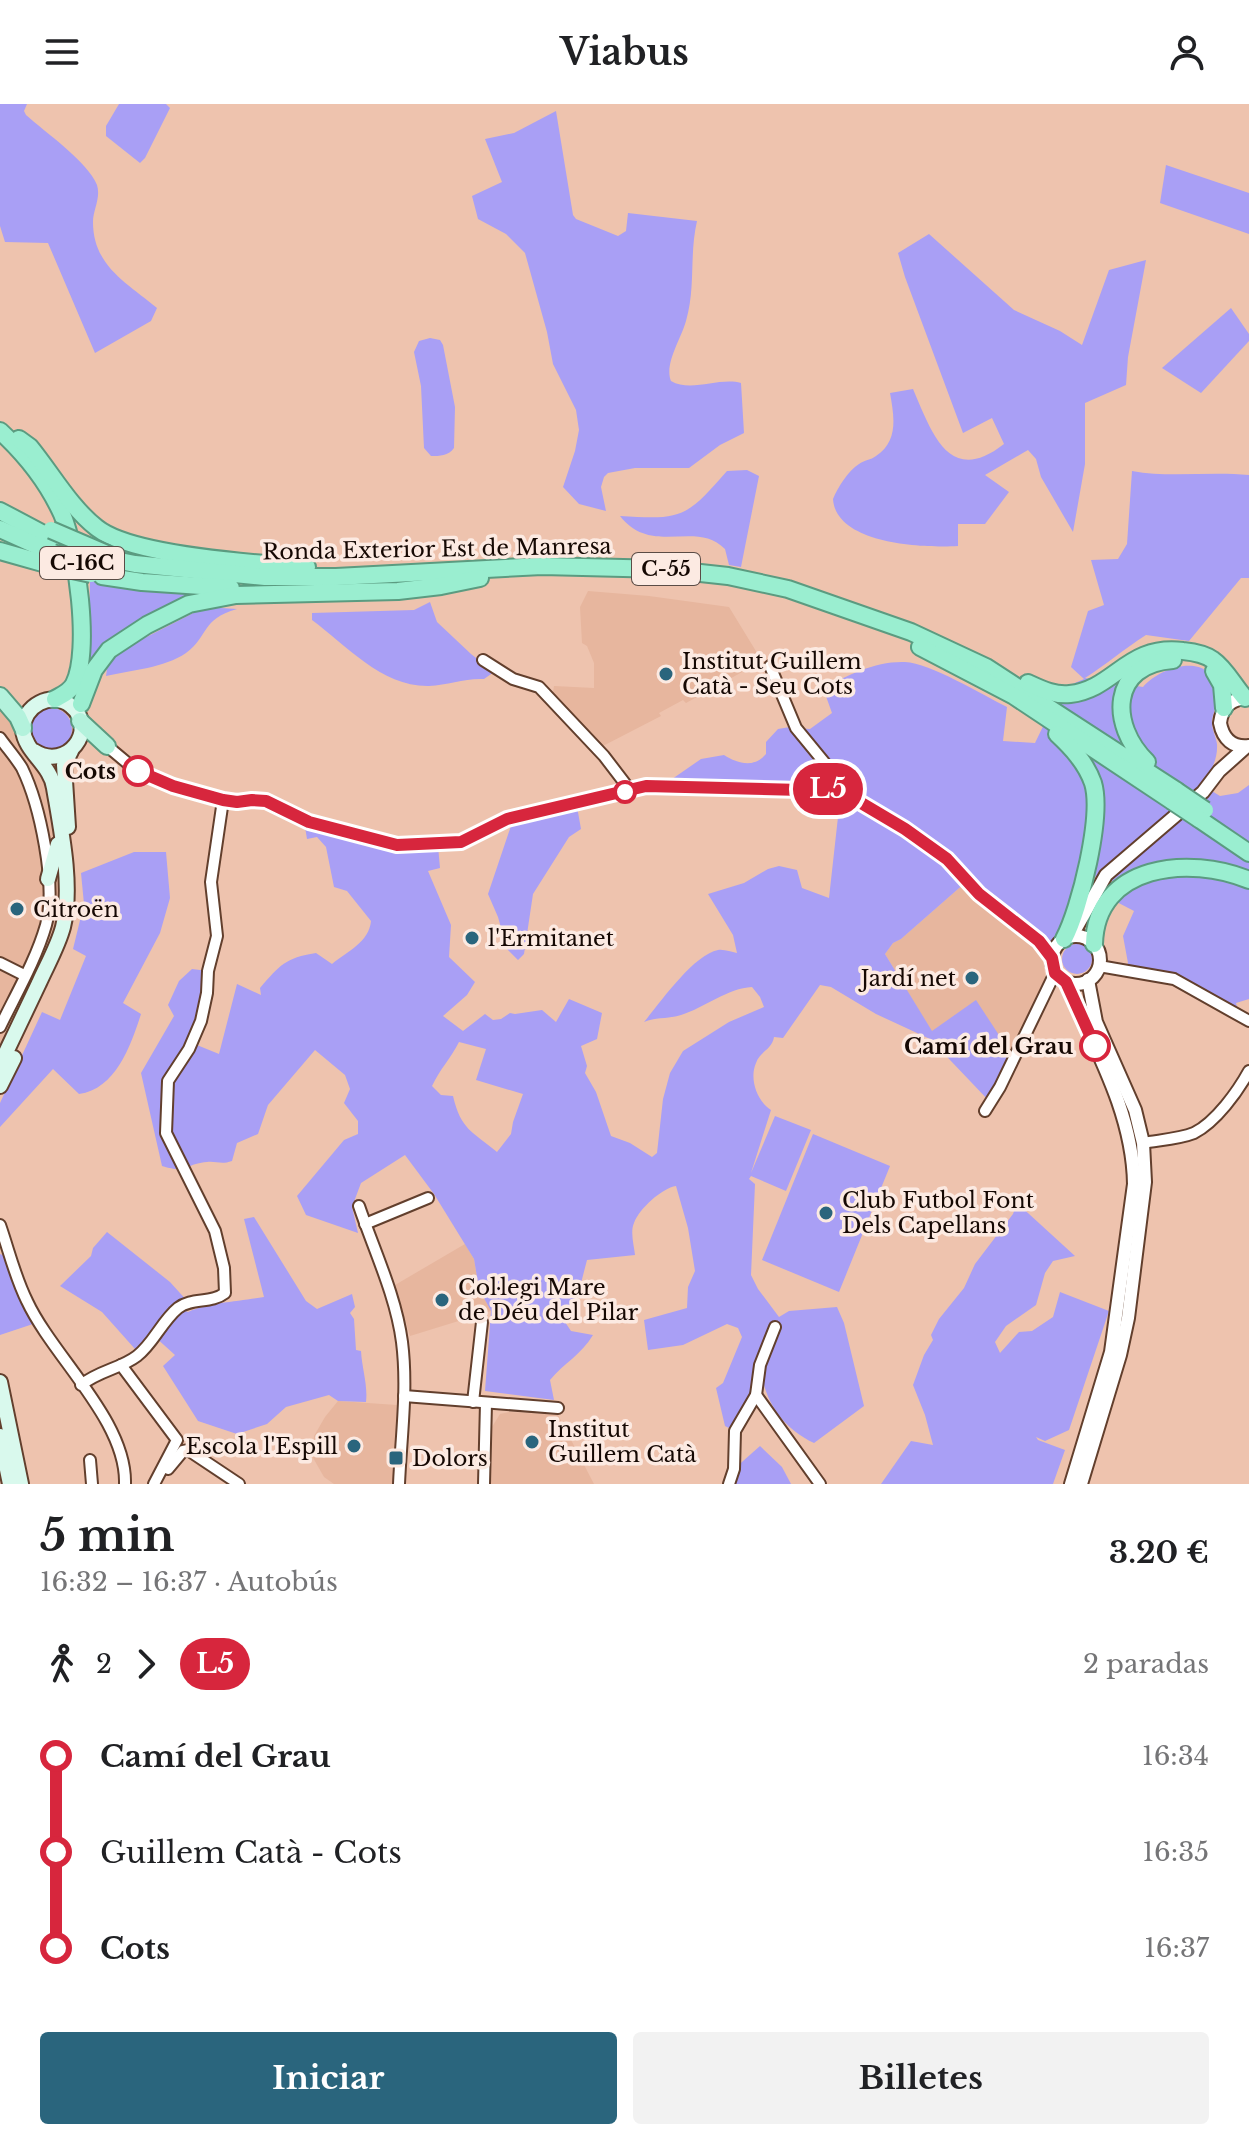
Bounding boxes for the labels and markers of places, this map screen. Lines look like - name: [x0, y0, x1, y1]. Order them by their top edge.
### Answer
- place label: Institut Guillem Catà - Seu Cots: [682, 648, 862, 700]
- marker: Institut Guillem Catà - Seu Cots: [657, 665, 675, 683]
- marker: Cots: [123, 756, 153, 786]
- place label: Cots: [65, 758, 116, 785]
- unlabelled marker: [614, 781, 636, 803]
- place label: Citroën: [33, 896, 119, 923]
- marker: Citroën: [8, 900, 26, 918]
- place label: l'Ermitanet: [488, 925, 615, 952]
- marker: l'Ermitanet: [463, 929, 481, 947]
- place label: Jardí net: [858, 965, 957, 992]
- marker: Jardí net: [963, 969, 981, 987]
- marker: Camí del Grau: [1080, 1031, 1110, 1061]
- place label: Camí del Grau: [904, 1033, 1073, 1060]
- place label: Club Futbol Font Dels Capellans: [842, 1187, 1035, 1239]
- marker: Club Futbol Font Dels Capellans: [817, 1204, 835, 1222]
- place label: Col·legi Mare de Déu del Pilar: [458, 1274, 639, 1326]
- marker: Col·legi Mare de Déu del Pilar: [433, 1291, 451, 1309]
- place label: Institut Guillem Catà: [548, 1416, 697, 1468]
- place label: Escola l'Espill: [186, 1433, 338, 1460]
- marker: Institut Guillem Catà: [523, 1433, 541, 1451]
- marker: Escola l'Espill: [345, 1437, 363, 1455]
- place label: Dolors: [412, 1445, 488, 1472]
- marker: Dolors: [387, 1449, 405, 1467]

